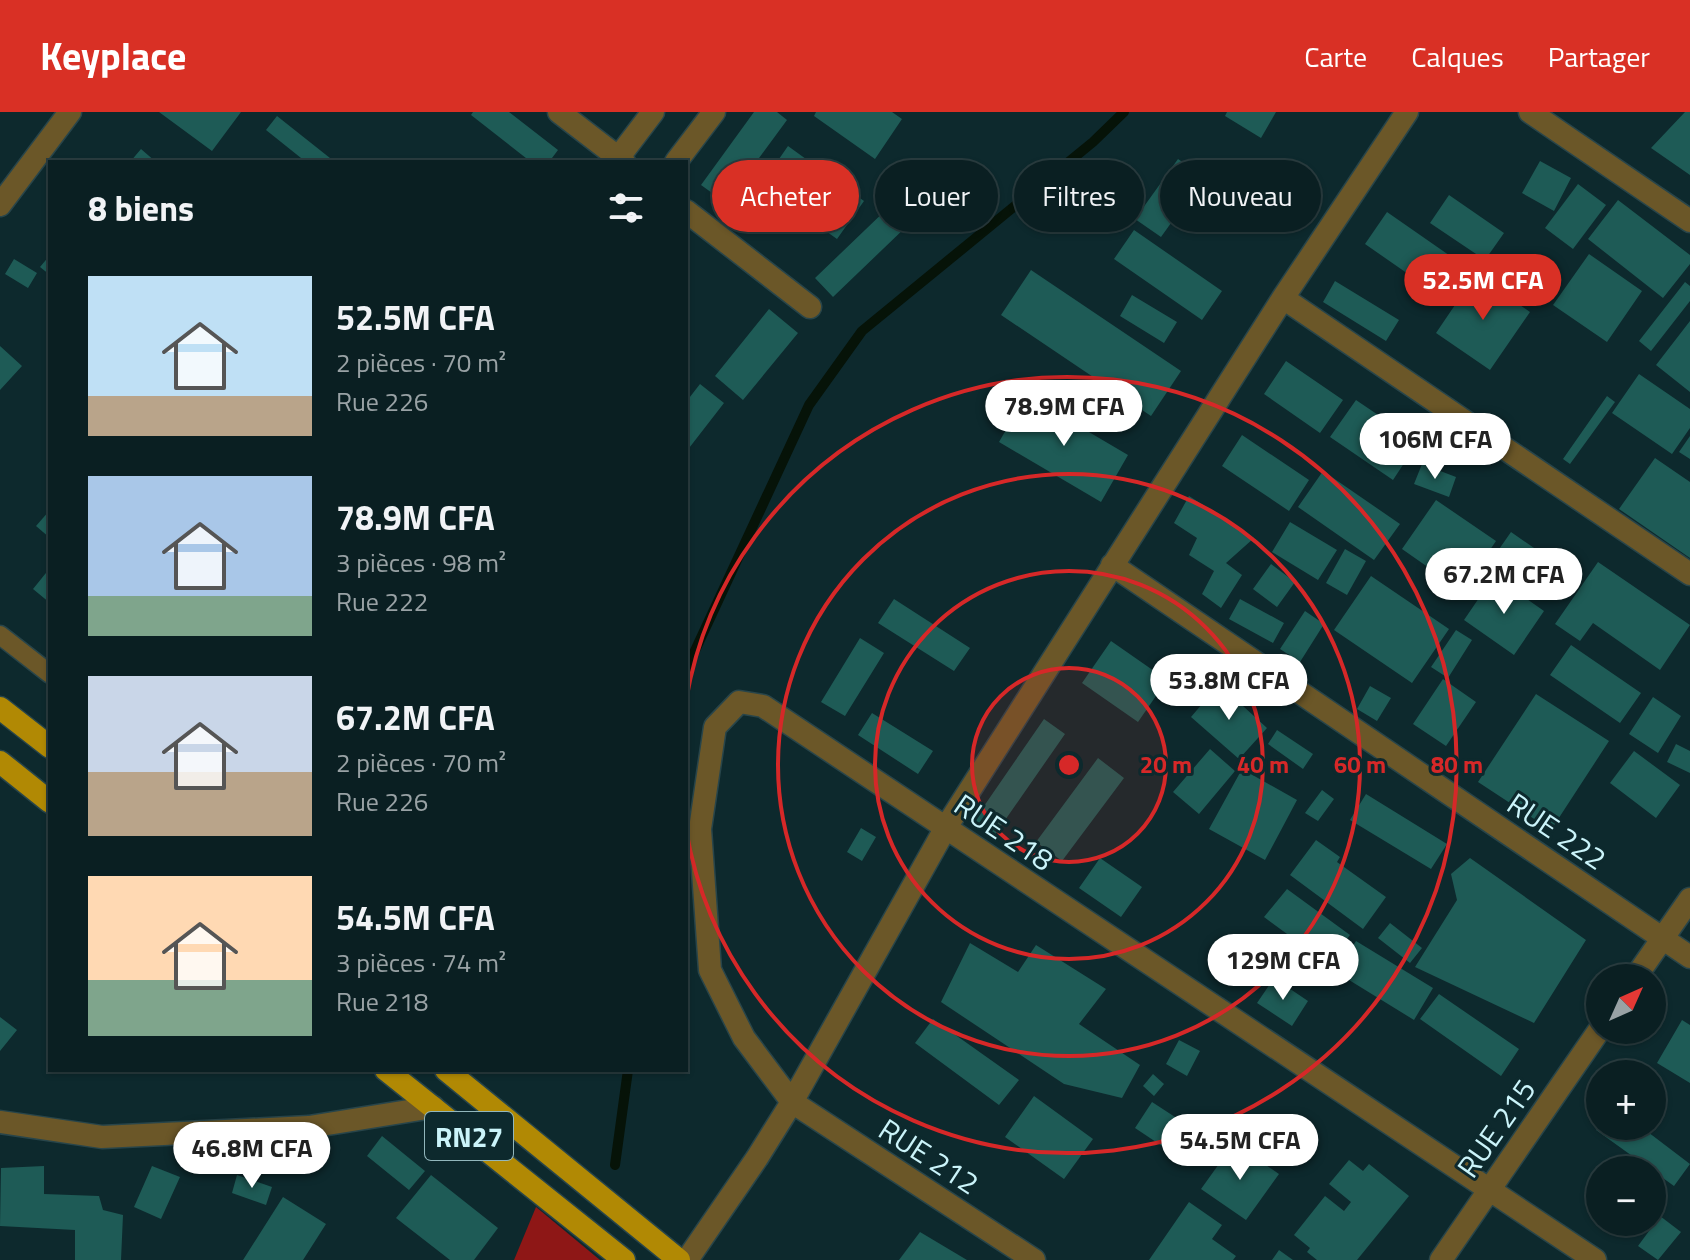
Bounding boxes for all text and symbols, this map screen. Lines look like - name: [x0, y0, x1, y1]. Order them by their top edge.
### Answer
- text: Keyplace: [40, 27, 187, 85]
- text: Carte: [1304, 35, 1367, 78]
- text: Calques: [1411, 35, 1504, 78]
- text: Partager: [1548, 35, 1650, 78]
- chip: Acheter: [712, 160, 859, 232]
- chip: Louer: [875, 160, 998, 232]
- chip: Filtres: [1014, 160, 1144, 232]
- chip: Nouveau: [1160, 160, 1321, 232]
- text: 8 biens: [88, 182, 194, 234]
- icon: filters: [604, 186, 648, 230]
- pin: 52.5M CFA: [1391, 254, 1575, 322]
- text: 52.5M CFA: [1422, 260, 1544, 299]
- text: 52.5M CFA: [336, 291, 495, 343]
- icon: home: [152, 308, 248, 404]
- text: 2 pièces · 70 m²: [336, 343, 506, 382]
- pin: 78.9M CFA: [972, 380, 1156, 448]
- text: Rue 226: [336, 382, 428, 421]
- text: 78.9M CFA: [1003, 386, 1125, 425]
- pin: 106M CFA: [1352, 413, 1518, 481]
- text: 106M CFA: [1378, 419, 1492, 458]
- text: 78.9M CFA: [336, 491, 495, 543]
- icon: home: [152, 508, 248, 604]
- text: 3 pièces · 98 m²: [336, 543, 506, 582]
- pin: 67.2M CFA: [1412, 548, 1596, 616]
- text: 67.2M CFA: [1443, 554, 1565, 593]
- text: Rue 222: [336, 582, 428, 621]
- pin: 53.8M CFA: [1137, 654, 1321, 722]
- text: 53.8M CFA: [1168, 660, 1290, 699]
- text: 67.2M CFA: [336, 691, 495, 743]
- icon: home: [152, 708, 248, 804]
- text: 2 pièces · 70 m²: [336, 743, 506, 782]
- text: 20 m: [1140, 746, 1192, 782]
- text: 40 m: [1237, 746, 1289, 782]
- text: 60 m: [1334, 746, 1386, 782]
- text: 80 m: [1431, 746, 1483, 782]
- centre of rings: [1055, 751, 1083, 779]
- street label: RUE 222: [1498, 781, 1616, 881]
- text: Rue 226: [336, 782, 428, 821]
- street label: RUE 218: [945, 782, 1063, 882]
- text: 54.5M CFA: [336, 891, 495, 943]
- icon: home: [152, 908, 248, 1004]
- pin: 129M CFA: [1200, 934, 1366, 1002]
- text: 129M CFA: [1226, 940, 1340, 979]
- text: 3 pièces · 74 m²: [336, 943, 506, 982]
- north arrow: [1586, 964, 1666, 1044]
- map controls: [1586, 964, 1666, 1236]
- text: Rue 218: [336, 982, 428, 1021]
- button: +: [1586, 1060, 1666, 1140]
- street label: RUE 215: [1445, 1069, 1547, 1187]
- street label: RUE 212: [870, 1106, 988, 1206]
- road number: RN27: [425, 1112, 513, 1160]
- pin: 54.5M CFA: [1148, 1114, 1332, 1182]
- text: 54.5M CFA: [1179, 1120, 1301, 1159]
- pin: 46.8M CFA: [160, 1122, 344, 1190]
- text: 46.8M CFA: [191, 1128, 313, 1167]
- button: −: [1586, 1156, 1666, 1236]

